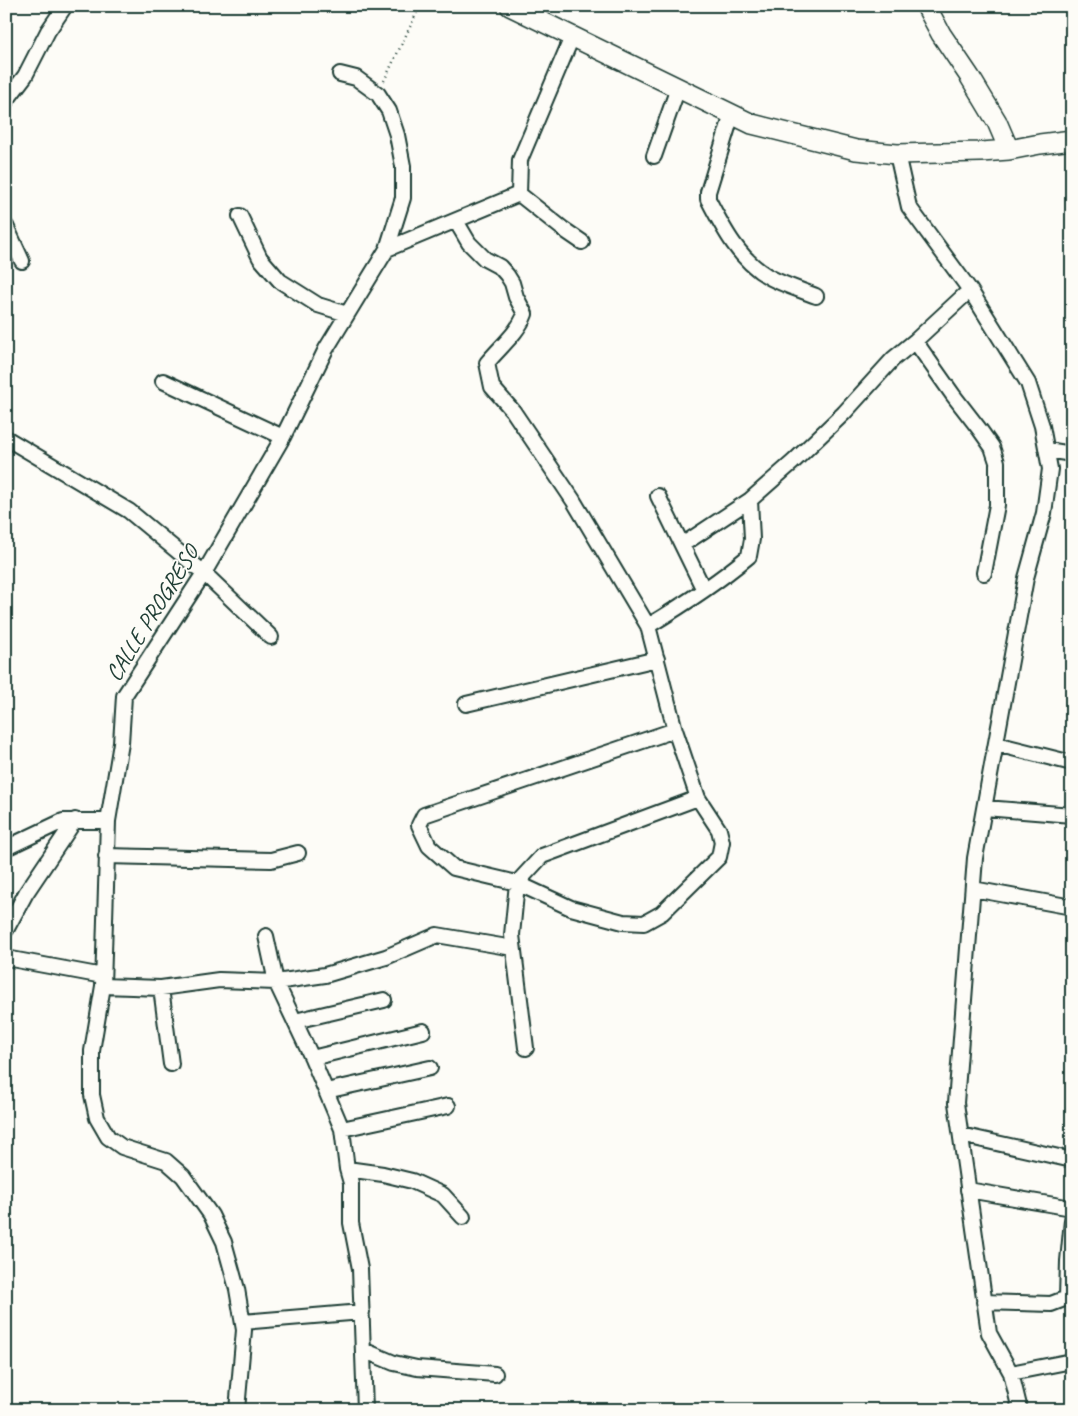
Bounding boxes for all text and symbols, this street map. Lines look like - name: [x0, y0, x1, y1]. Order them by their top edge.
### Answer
- street label: CALLE PROGRESO: [98, 538, 207, 686]

